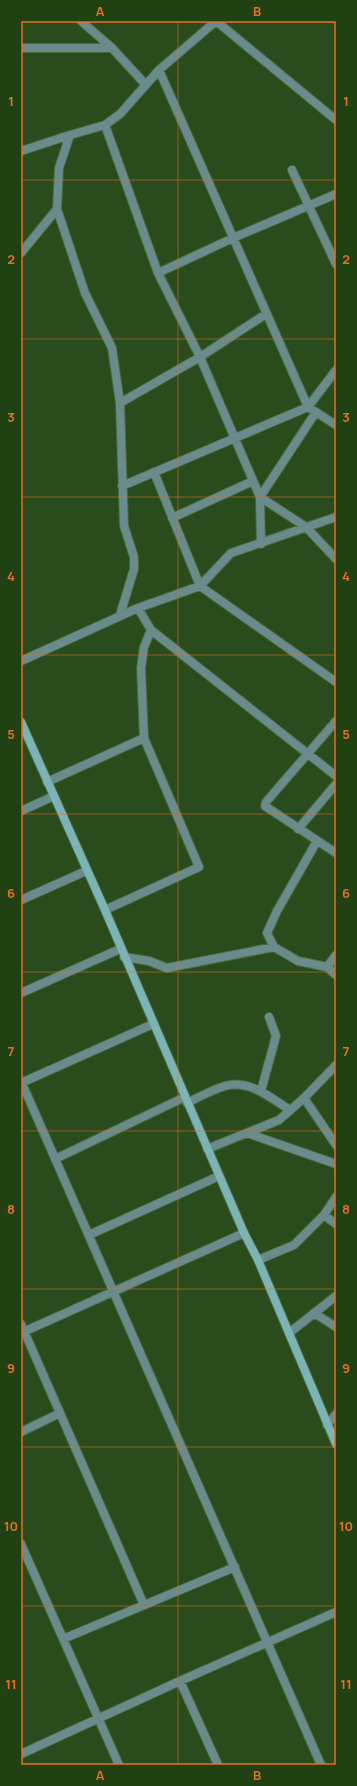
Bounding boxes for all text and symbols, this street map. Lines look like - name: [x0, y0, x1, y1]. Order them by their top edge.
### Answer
- text: A: [96, 2, 105, 20]
- text: B: [253, 2, 261, 20]
- text: 1: [8, 92, 14, 110]
- text: 1: [343, 92, 349, 110]
- text: 2: [7, 250, 15, 268]
- text: 2: [342, 250, 350, 268]
- text: 3: [7, 408, 15, 426]
- text: 3: [342, 408, 350, 426]
- text: 4: [7, 567, 15, 585]
- text: 4: [342, 567, 350, 585]
- text: 5: [7, 725, 15, 743]
- text: 5: [342, 725, 350, 743]
- text: 6: [7, 884, 15, 902]
- text: 6: [342, 884, 350, 902]
- text: 7: [8, 1042, 15, 1060]
- text: 7: [343, 1042, 350, 1060]
- text: 8: [7, 1200, 15, 1218]
- text: 8: [342, 1200, 350, 1218]
- text: 9: [7, 1359, 15, 1377]
- text: 9: [342, 1359, 350, 1377]
- text: 10: [4, 1517, 18, 1535]
- text: 10: [339, 1517, 353, 1535]
- text: 11: [5, 1675, 17, 1693]
- text: 11: [340, 1675, 352, 1693]
- text: A: [96, 1766, 105, 1784]
- text: B: [253, 1766, 261, 1784]

